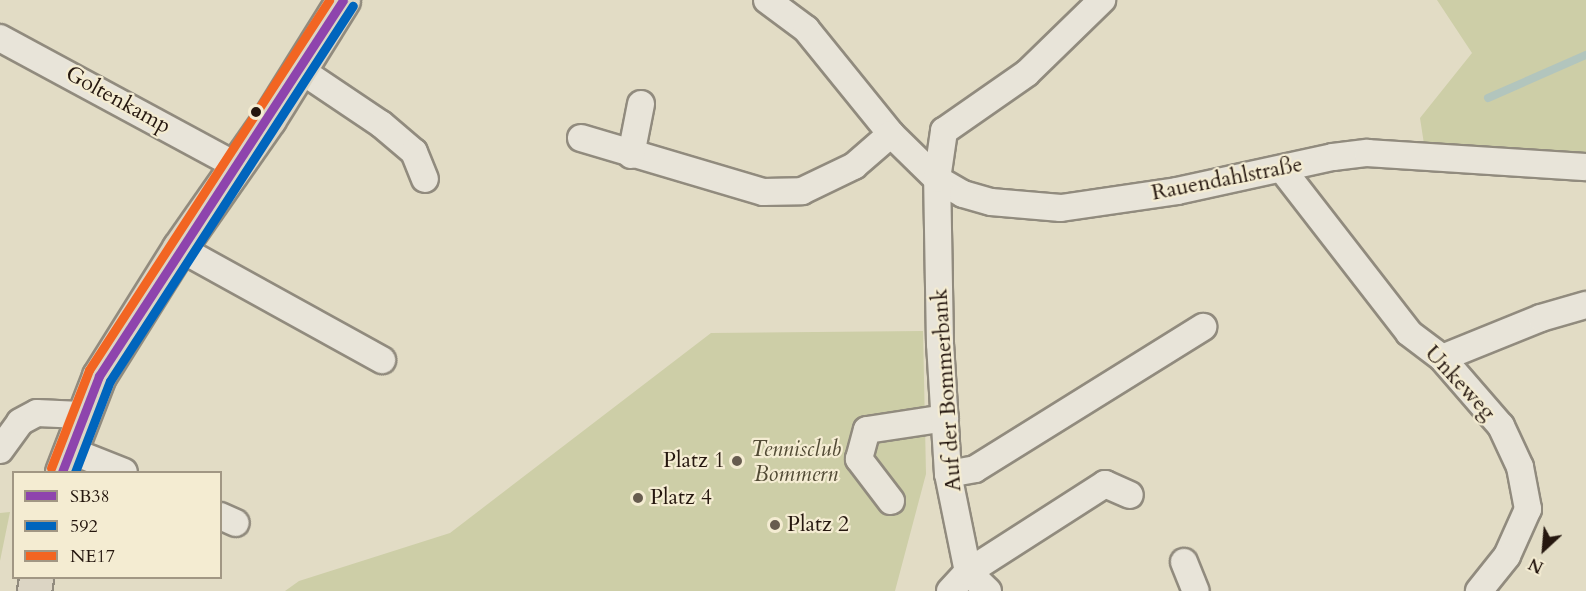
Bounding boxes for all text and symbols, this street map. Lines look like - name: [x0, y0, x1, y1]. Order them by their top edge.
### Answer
- street label: Goltenkamp: [61, 60, 175, 140]
- unlabelled marker: [250, 106, 262, 118]
- street label: Rauendahlstraße: [1149, 151, 1305, 207]
- street label: Auf der Bommerbank: [927, 288, 967, 492]
- street label: Unkeweg: [1419, 340, 1501, 426]
- park label: Tennisclub Bommern: [751, 436, 841, 488]
- place label: Platz 1: [663, 448, 725, 474]
- marker: Platz 1: [730, 454, 744, 468]
- legend: [12, 471, 222, 579]
- text: SB38: [70, 484, 110, 509]
- place label: Platz 4: [650, 485, 712, 511]
- marker: Platz 4: [631, 491, 645, 505]
- place label: Platz 2: [787, 512, 849, 538]
- text: 592: [70, 514, 98, 539]
- marker: Platz 2: [768, 518, 782, 532]
- north arrow: [1514, 519, 1574, 579]
- text: NE17: [70, 544, 115, 569]
- text: N: [1525, 552, 1547, 578]

